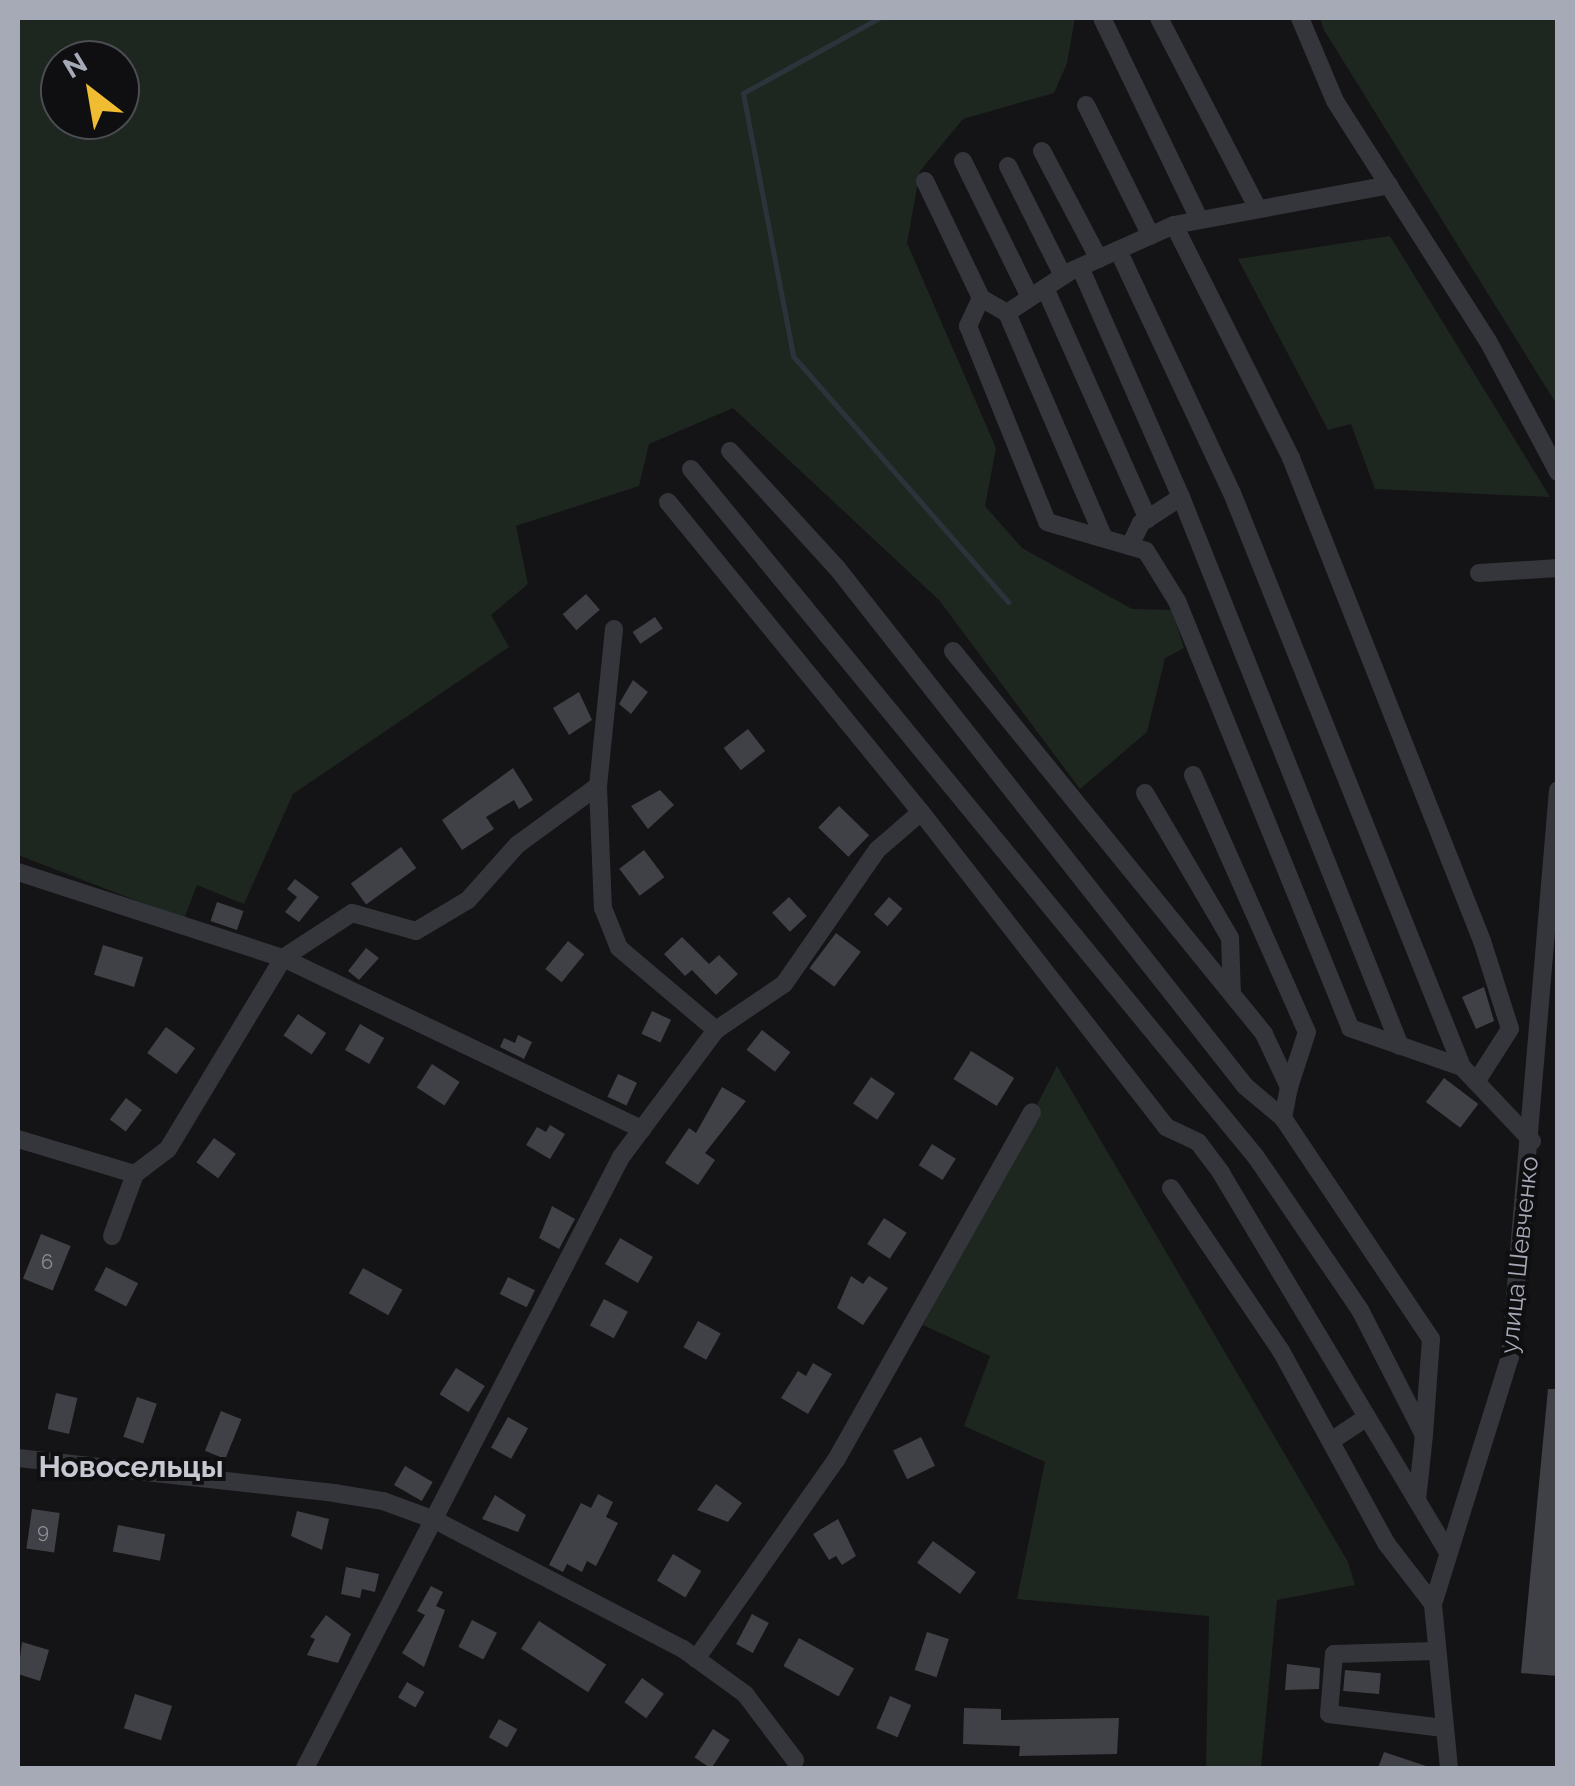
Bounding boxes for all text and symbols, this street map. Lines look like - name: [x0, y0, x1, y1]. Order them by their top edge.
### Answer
- north arrow: [40, 40, 140, 140]
- text: N: [58, 46, 93, 85]
- street label: улица Шевченко: [1494, 1155, 1544, 1355]
- house number: 6: [41, 1250, 53, 1274]
- district label: Новосельцы: [38, 1449, 224, 1485]
- house number: 9: [37, 1519, 49, 1543]

